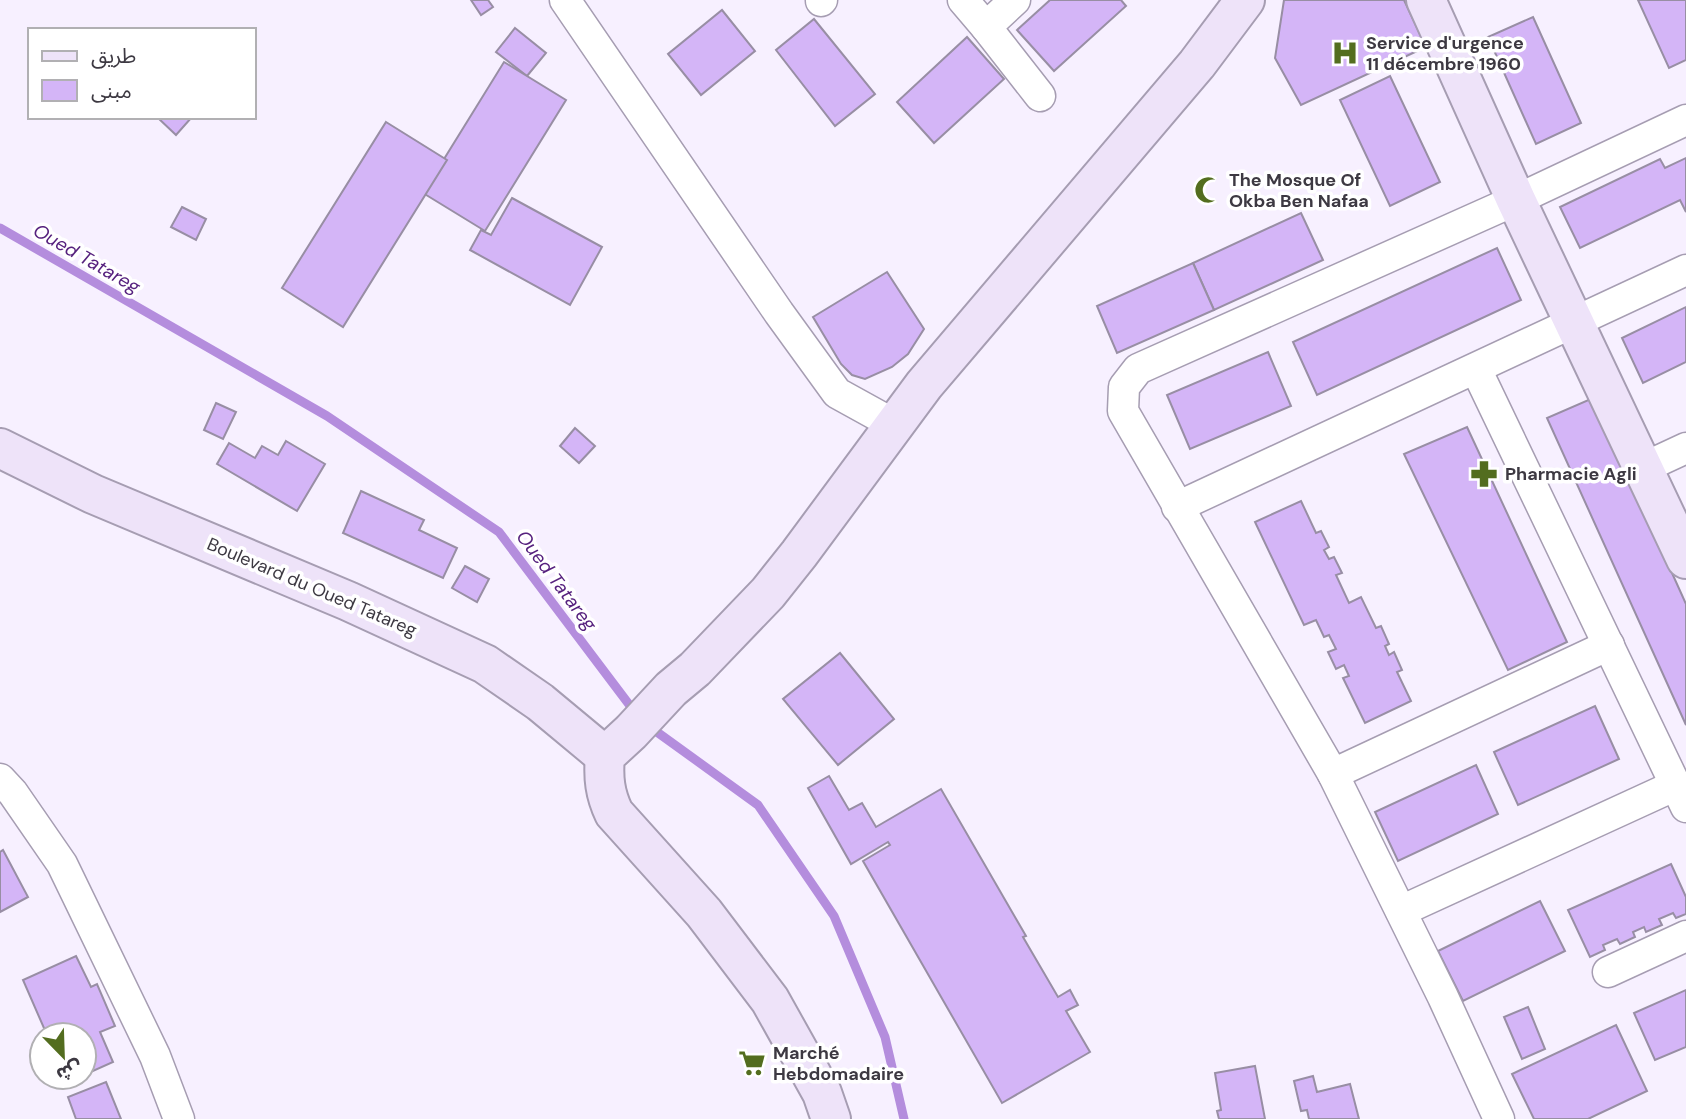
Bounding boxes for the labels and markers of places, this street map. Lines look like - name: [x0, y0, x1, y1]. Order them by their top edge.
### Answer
- place label: Service d'urgence 11 décembre 1960: [1366, 31, 1524, 76]
- hospital icon: Service d'urgence 11 décembre 1960: [1330, 38, 1360, 68]
- place label: The Mosque Of Okba Ben Nafaa: [1229, 168, 1369, 213]
- mosque icon: The Mosque Of Okba Ben Nafaa: [1193, 175, 1223, 205]
- pharmacy icon: Pharmacie Agli: [1469, 459, 1499, 489]
- place label: Pharmacie Agli: [1505, 462, 1637, 486]
- place label: Marché Hebdomadaire: [773, 1041, 904, 1086]
- supermarket icon: Marché Hebdomadaire: [737, 1048, 767, 1078]

